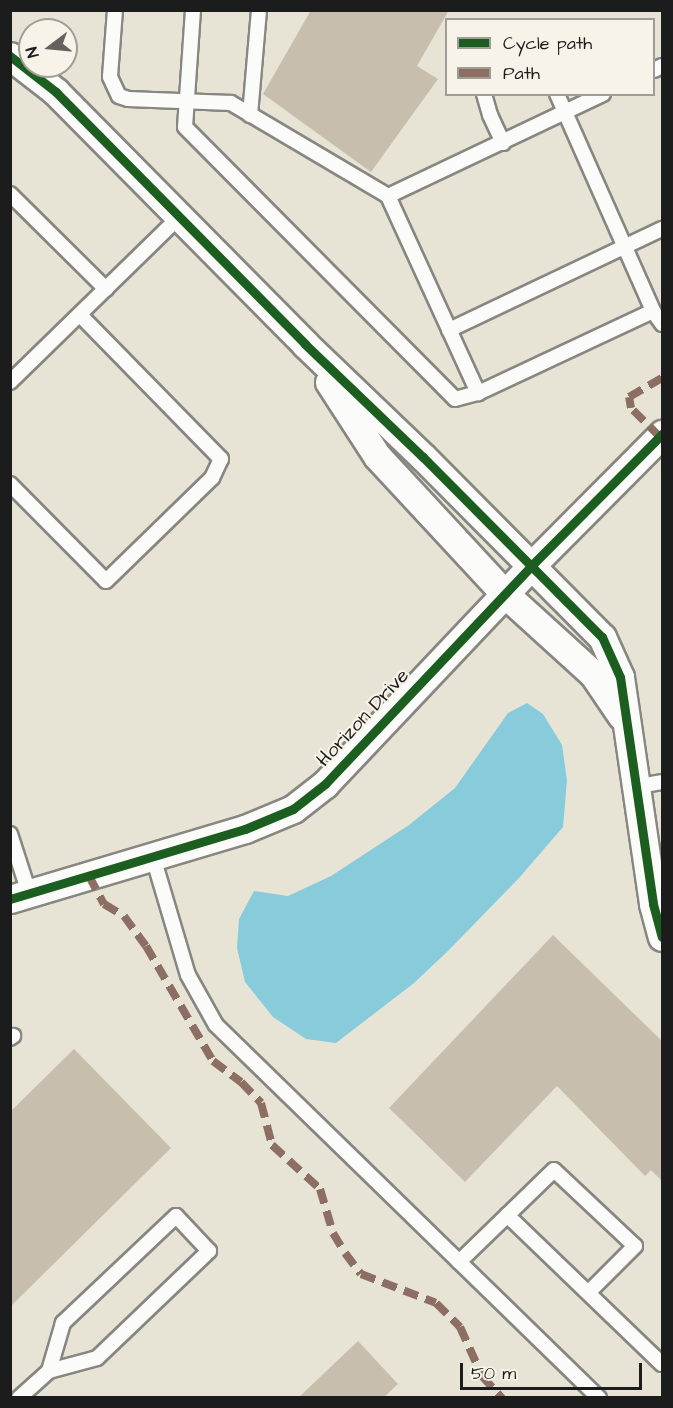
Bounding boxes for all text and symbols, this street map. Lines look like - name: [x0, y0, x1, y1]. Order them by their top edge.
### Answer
- north arrow: [18, 18, 78, 78]
- legend: [445, 18, 655, 96]
- text: Cycle path: [503, 31, 592, 56]
- text: N: [21, 45, 45, 60]
- text: Path: [503, 61, 540, 86]
- street label: Horizon Drive: [312, 664, 414, 772]
- scale bar: [463, 1351, 644, 1389]
- text: 50 m: [471, 1361, 516, 1386]

